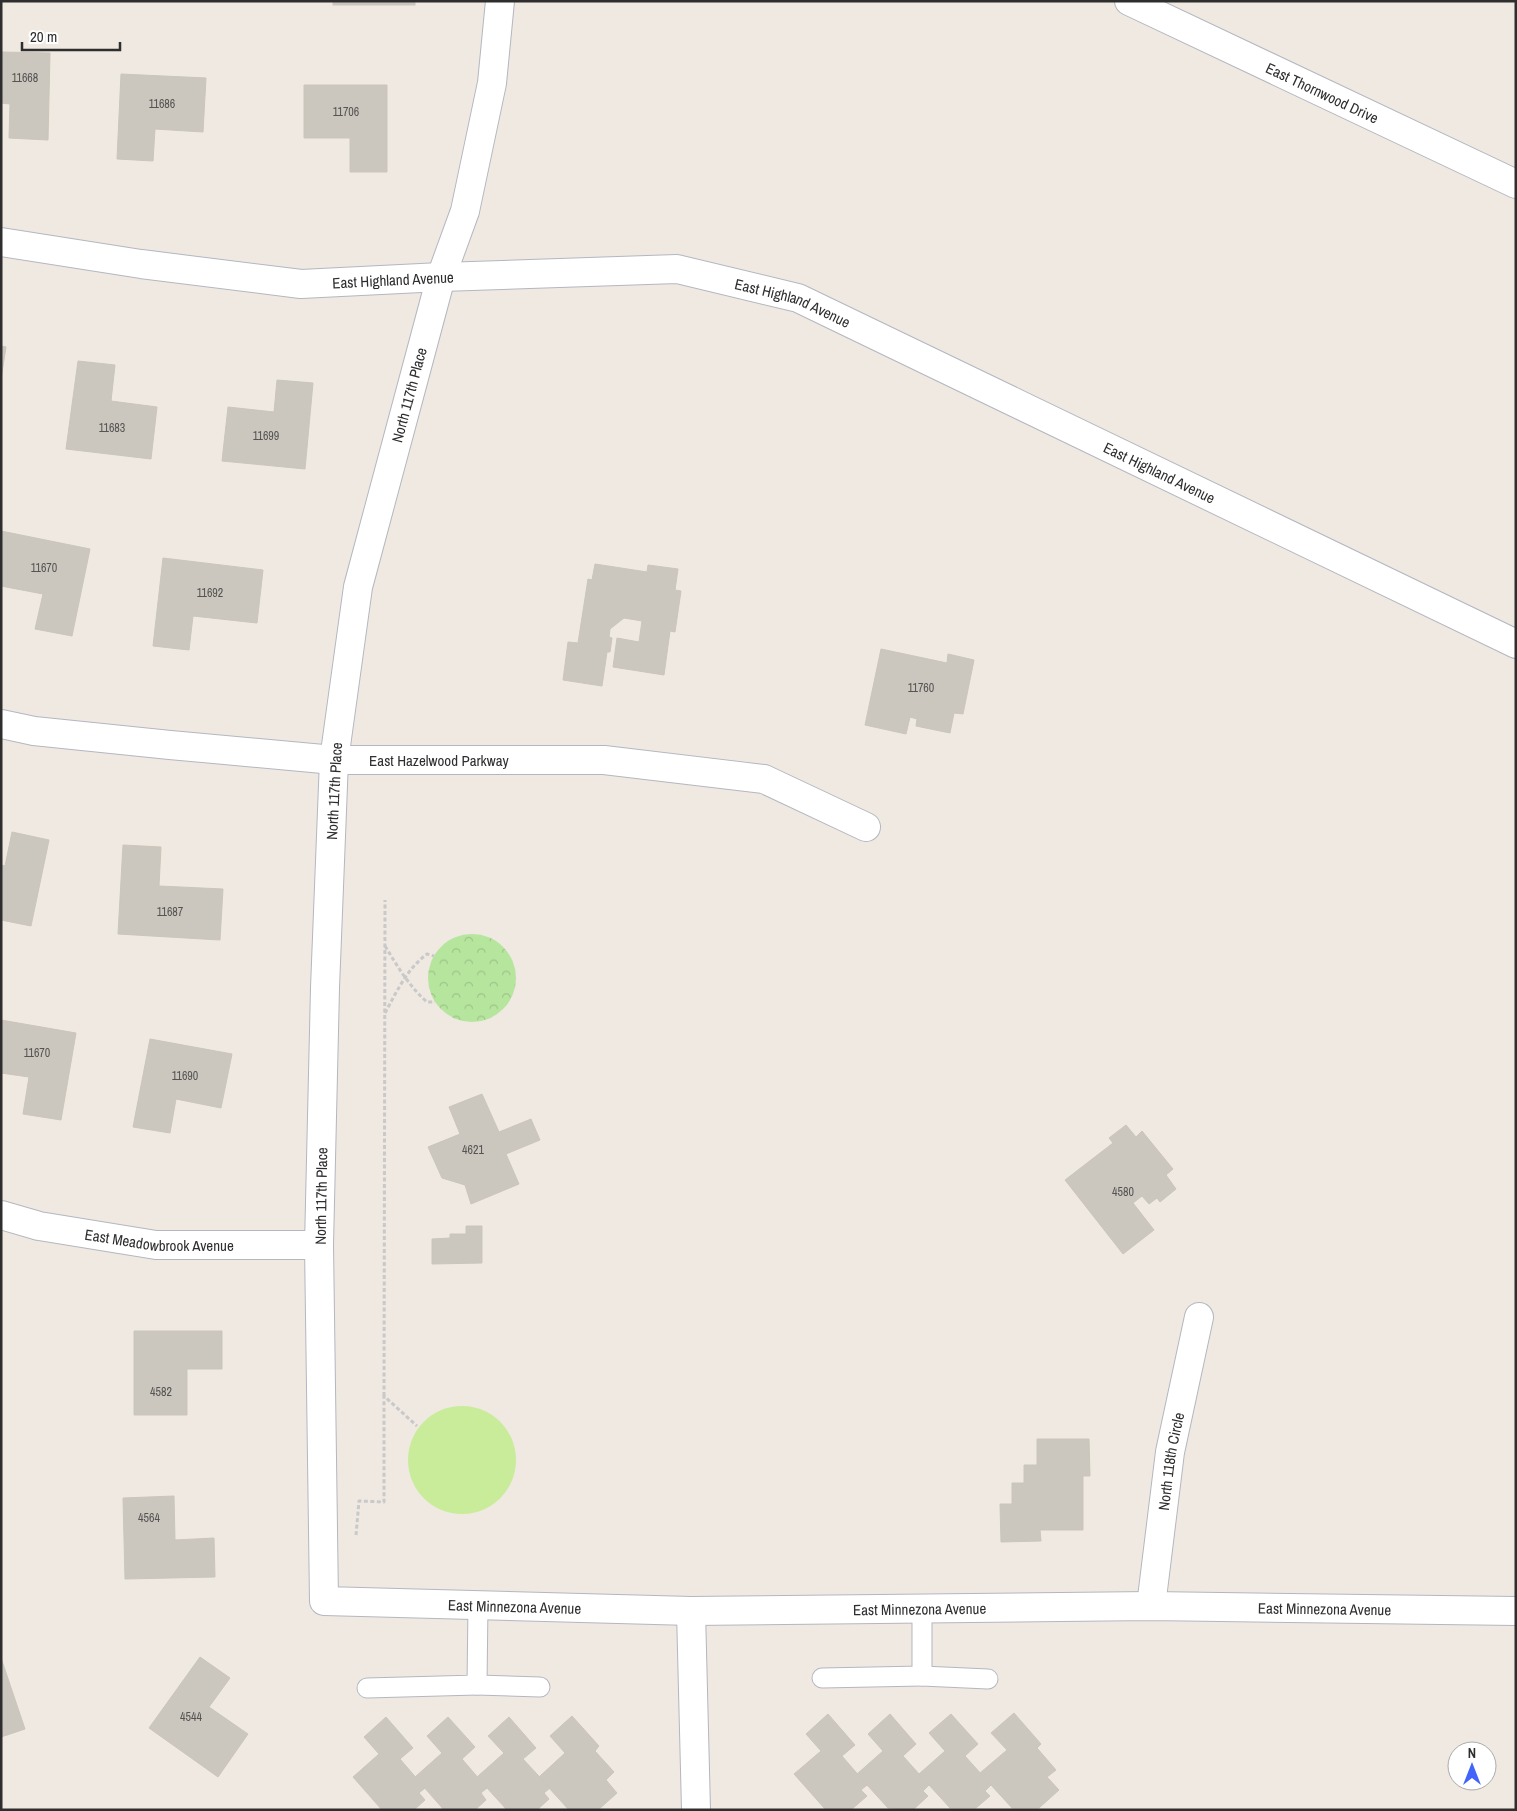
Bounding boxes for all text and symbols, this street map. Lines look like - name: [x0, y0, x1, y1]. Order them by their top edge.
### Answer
- scale bar: [22, 20, 120, 52]
- text: 20 m: [30, 26, 57, 47]
- street label: East Thornwood Drive: [1263, 57, 1382, 128]
- house number: 11668: [12, 70, 38, 86]
- house number: 11686: [149, 96, 175, 112]
- house number: 11706: [333, 104, 359, 120]
- street label: East Highland Avenue: [332, 266, 454, 293]
- street label: East Highland Avenue: [733, 273, 854, 332]
- street label: North 117th Place: [386, 345, 432, 445]
- house number: 11683: [99, 420, 125, 436]
- house number: 11699: [253, 428, 279, 444]
- street label: East Highland Avenue: [1100, 436, 1219, 508]
- house number: 11670: [31, 560, 57, 576]
- house number: 11692: [197, 585, 223, 601]
- house number: 11760: [908, 680, 934, 696]
- street label: North 117th Place: [321, 742, 347, 840]
- street label: East Hazelwood Parkway: [369, 750, 510, 771]
- house number: 11687: [157, 904, 184, 920]
- house number: 11670: [24, 1045, 50, 1061]
- house number: 11690: [172, 1068, 198, 1084]
- house number: 4621: [462, 1142, 484, 1158]
- street label: North 117th Place: [310, 1147, 332, 1245]
- house number: 4580: [1112, 1184, 1134, 1200]
- street label: East Meadowbrook Avenue: [83, 1223, 234, 1256]
- house number: 4582: [150, 1384, 172, 1400]
- street label: North 118th Circle: [1152, 1410, 1189, 1512]
- house number: 4564: [138, 1510, 160, 1526]
- street label: East Minnezona Avenue: [448, 1594, 582, 1619]
- street label: East Minnezona Avenue: [853, 1597, 986, 1620]
- street label: East Minnezona Avenue: [1258, 1597, 1391, 1620]
- house number: 4544: [180, 1709, 202, 1725]
- north arrow: [1447, 1741, 1497, 1791]
- text: N: [1468, 1744, 1476, 1762]

